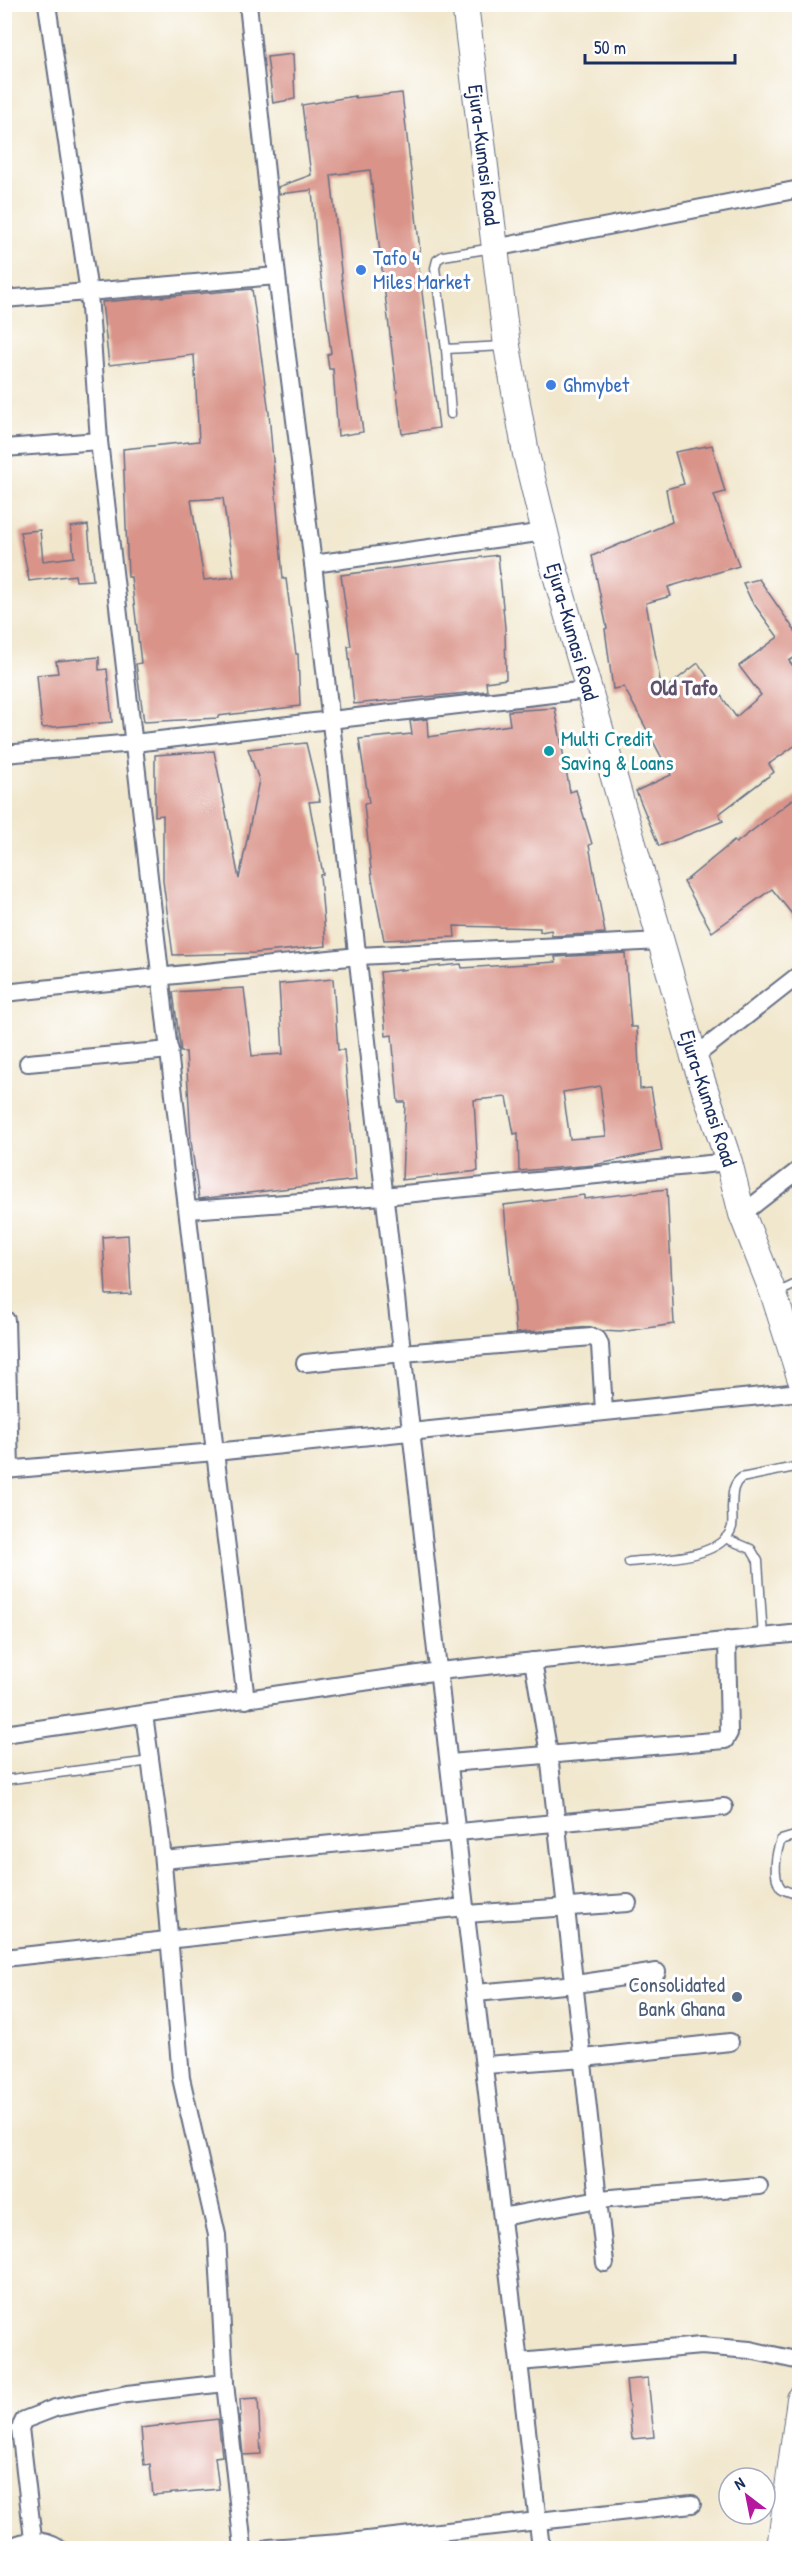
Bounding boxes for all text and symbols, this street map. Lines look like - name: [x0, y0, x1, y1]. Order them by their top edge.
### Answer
- scale bar: [585, 27, 735, 65]
- text: 50 m: [594, 35, 626, 60]
- street label: Ejura-Kumasi Road: [461, 83, 507, 227]
- place label: Tafo 4 Miles Market: [373, 243, 471, 296]
- marker: Tafo 4 Miles Market: [354, 263, 368, 277]
- place label: Ghmybet: [563, 370, 630, 399]
- marker: Ghmybet: [544, 378, 558, 392]
- street label: Ejura-Kumasi Road: [539, 560, 606, 704]
- district label: Old Tafo: [650, 672, 718, 702]
- place label: Multi Credit Saving & Loans: [561, 724, 674, 777]
- marker: Multi Credit Saving & Loans: [542, 744, 556, 758]
- street label: Ejura-Kumasi Road: [673, 1027, 744, 1170]
- place label: Consolidated Bank Ghana: [629, 1970, 725, 2023]
- marker: Consolidated Bank Ghana: [730, 1990, 744, 2004]
- north arrow: [717, 2466, 777, 2526]
- text: N: [730, 2471, 749, 2495]

